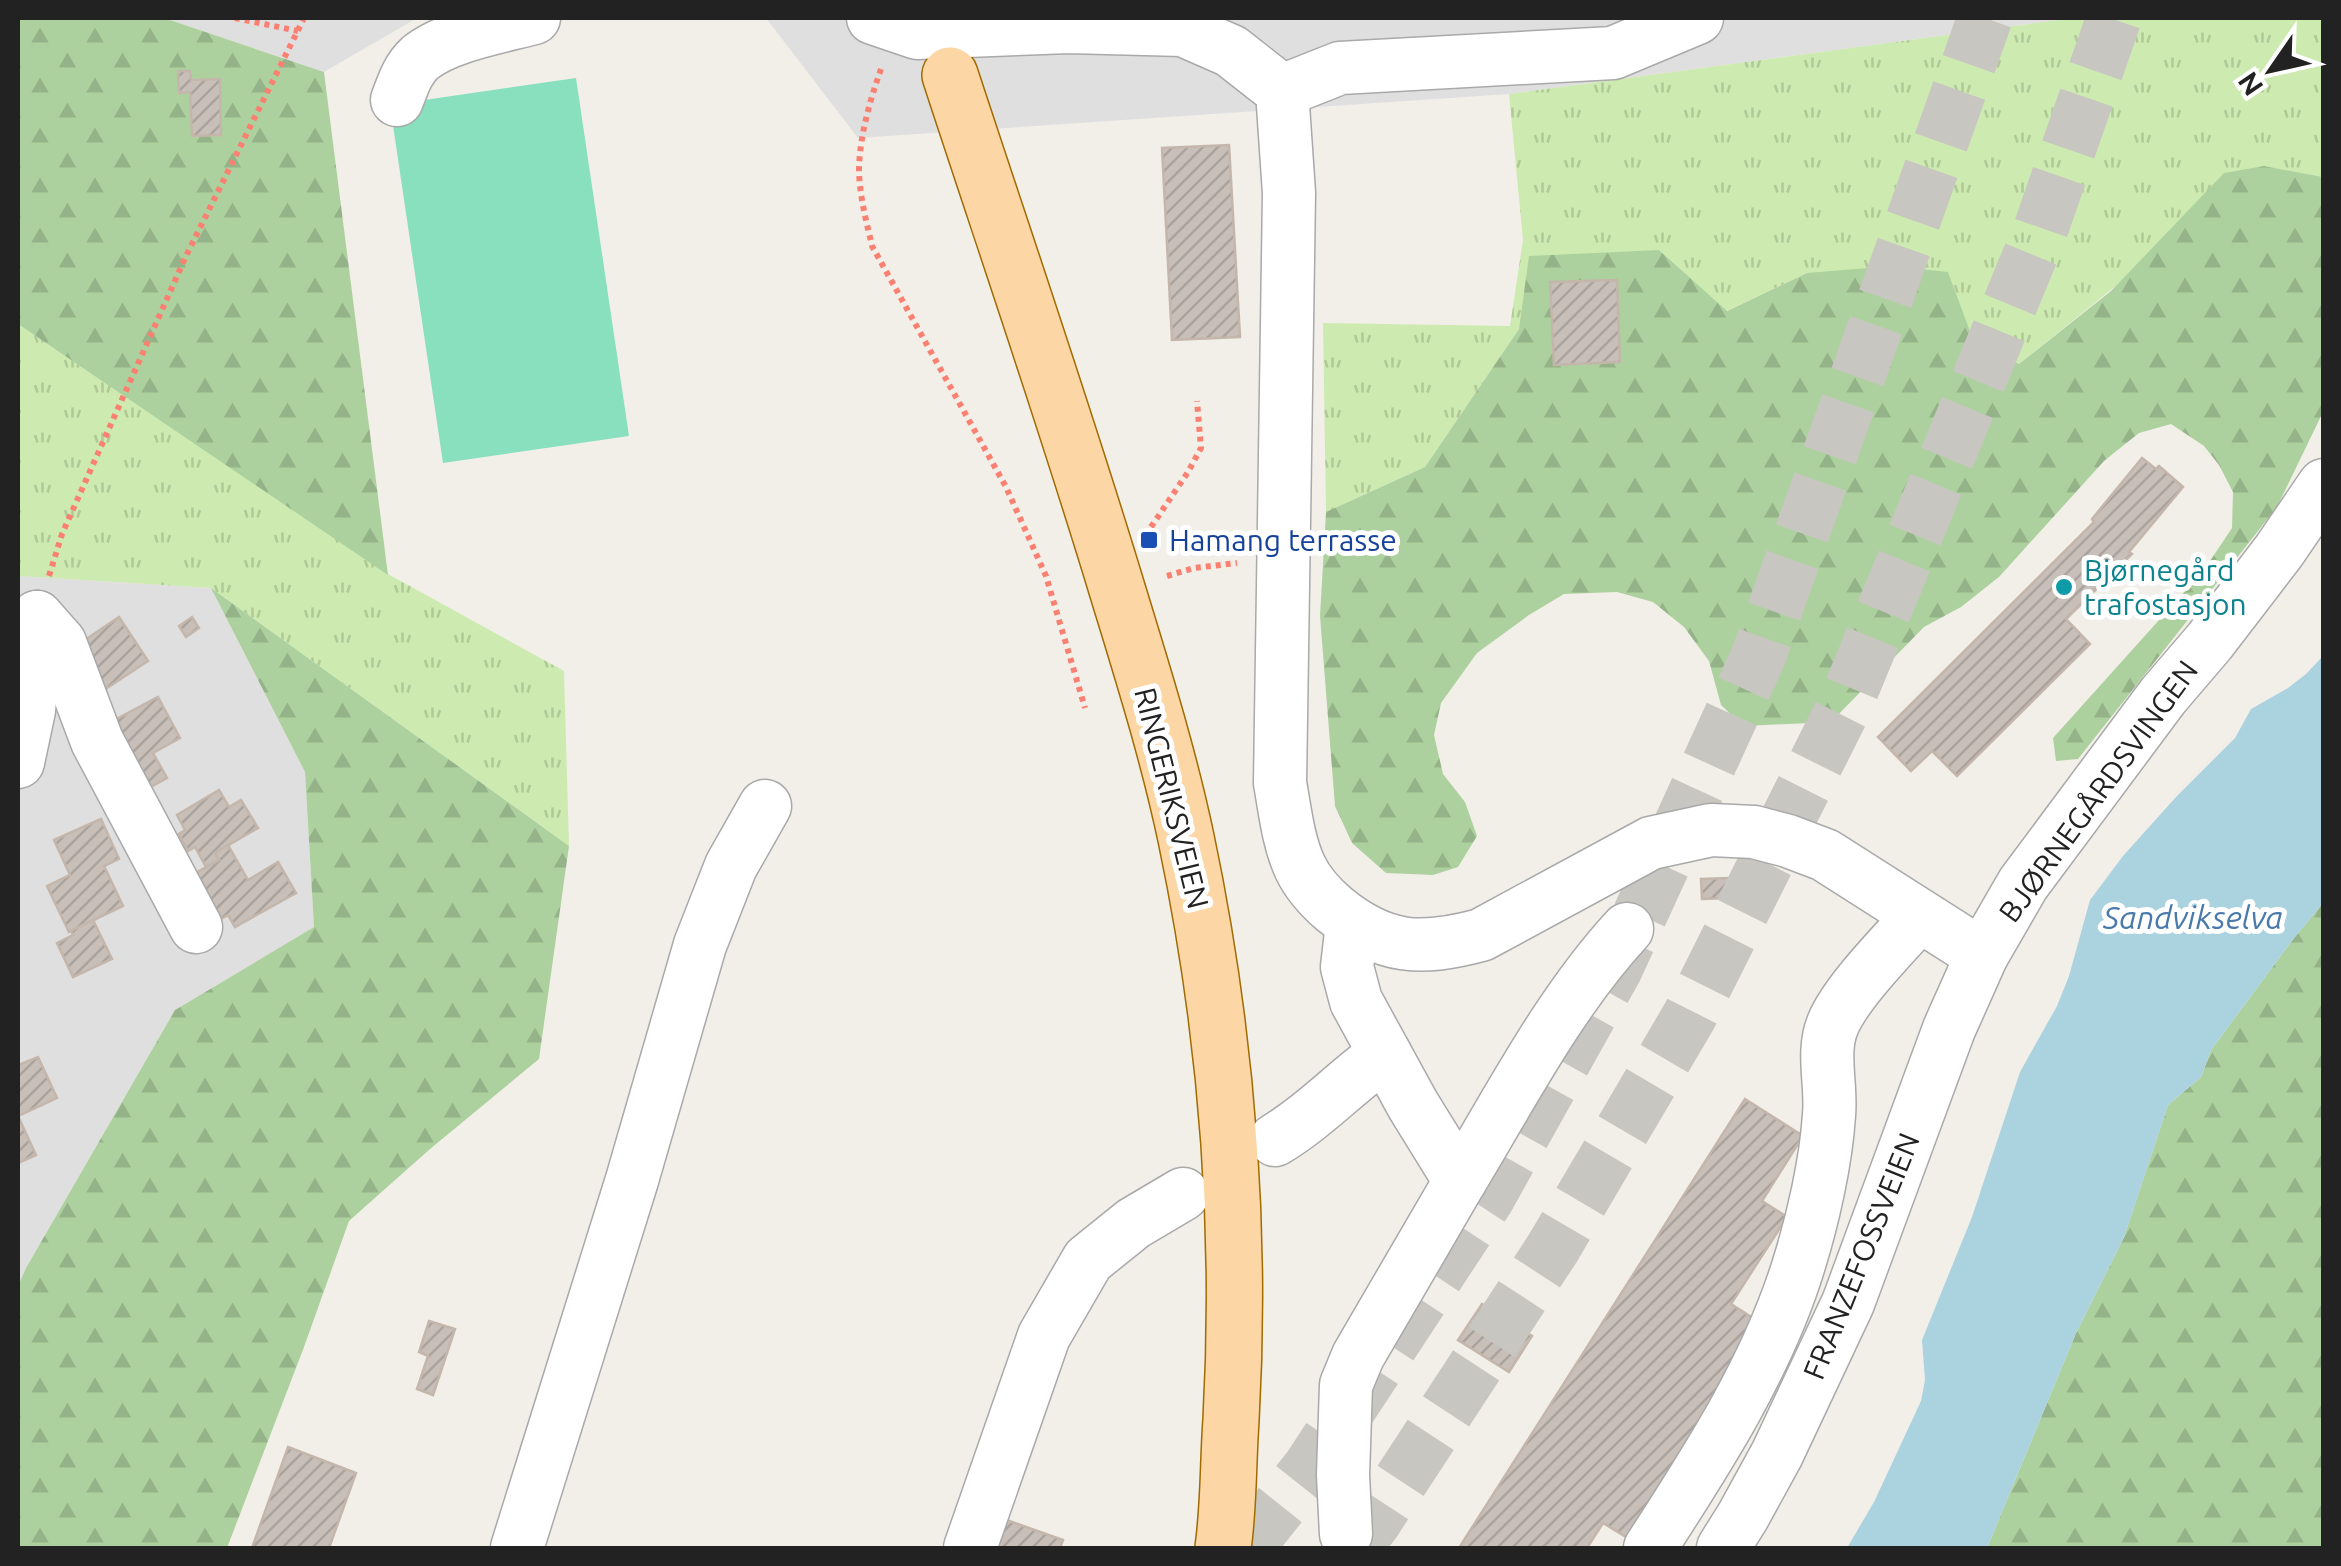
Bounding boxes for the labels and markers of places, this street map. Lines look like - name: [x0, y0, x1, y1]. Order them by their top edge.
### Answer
- place label: Hamang terrasse: [1169, 523, 1397, 557]
- marker: Hamang terrasse: [1138, 529, 1160, 551]
- place label: Bjørnegård trafostasjon: [2084, 553, 2247, 621]
- marker: Bjørnegård trafostasjon: [2053, 576, 2075, 598]

